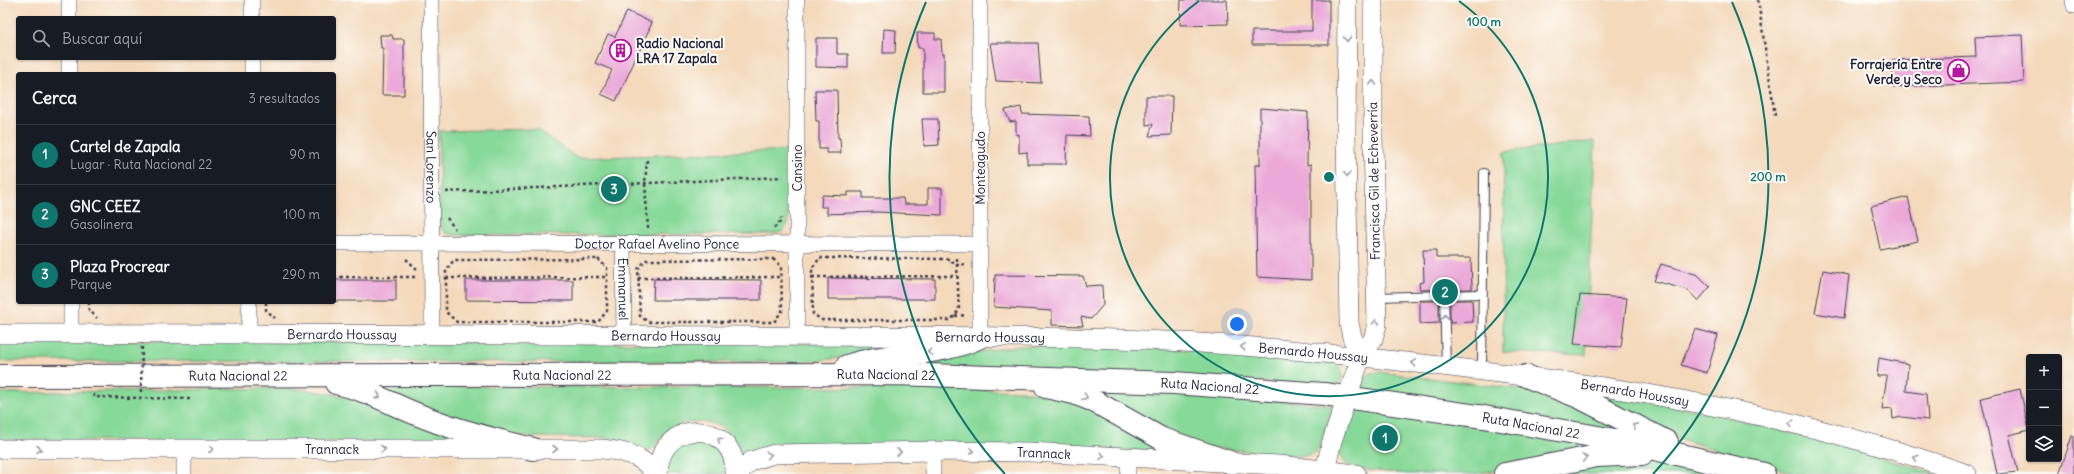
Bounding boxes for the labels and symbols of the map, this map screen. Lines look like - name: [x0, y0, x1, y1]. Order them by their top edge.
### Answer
- text: 100 m: [1467, 14, 1501, 29]
- place label: Radio Nacional LRA 17 Zapala: [636, 35, 724, 67]
- one-way arrow: [1343, 36, 1351, 42]
- building icon: Radio Nacional LRA 17 Zapala: [607, 37, 633, 63]
- place label: Forrajería Entre Verde y Seco: [1850, 56, 1942, 88]
- shop icon: Forrajería Entre Verde y Seco: [1945, 58, 1971, 84]
- one-way arrow: [1369, 80, 1377, 86]
- street label: Francisca Gil de Echeverría: [1364, 102, 1384, 260]
- street label: San Lorenzo: [423, 131, 440, 203]
- street label: Monteagudo: [972, 131, 989, 205]
- street label: Cansino: [789, 144, 806, 192]
- text: 200 m: [1750, 169, 1786, 184]
- centre of rings: [1322, 170, 1336, 184]
- one-way arrow: [1343, 171, 1351, 177]
- pin: 3: [601, 174, 627, 204]
- street label: Doctor Rafael Avelino Ponce: [575, 235, 739, 252]
- street label: Emmanuel: [615, 258, 632, 320]
- pin: 2: [1432, 277, 1458, 307]
- your location: [1227, 314, 1247, 334]
- one-way arrow: [1441, 314, 1449, 320]
- one-way arrow: [1372, 319, 1380, 325]
- street label: Bernardo Houssay: [287, 325, 397, 343]
- street label: Bernardo Houssay: [611, 327, 721, 344]
- street label: Bernardo Houssay: [935, 328, 1045, 346]
- street label: Bernardo Houssay: [1258, 339, 1369, 366]
- one-way arrow: [1240, 342, 1246, 351]
- one-way arrow: [927, 347, 933, 356]
- one-way arrow: [1411, 358, 1417, 367]
- street label: Ruta Nacional 22: [836, 365, 936, 384]
- street label: Ruta Nacional 22: [512, 366, 612, 383]
- street label: Ruta Nacional 22: [188, 367, 288, 384]
- street label: Ruta Nacional 22: [1160, 374, 1260, 398]
- street label: Bernardo Houssay: [1579, 375, 1691, 410]
- one-way arrow: [374, 392, 381, 400]
- one-way arrow: [1081, 393, 1088, 401]
- street label: Ruta Nacional 22: [1481, 408, 1581, 442]
- one-way arrow: [1788, 420, 1794, 428]
- pin: 1: [1372, 423, 1398, 453]
- one-way arrow: [1631, 424, 1639, 431]
- one-way arrow: [718, 438, 725, 445]
- street label: Trannack: [305, 441, 359, 458]
- street label: Trannack: [1017, 443, 1072, 463]
- one-way arrow: [36, 445, 42, 453]
- one-way arrow: [208, 445, 214, 453]
- one-way arrow: [380, 445, 386, 453]
- one-way arrow: [552, 445, 558, 453]
- one-way arrow: [969, 447, 975, 455]
- one-way arrow: [896, 448, 902, 456]
- one-way arrow: [766, 451, 773, 460]
- one-way arrow: [1099, 451, 1105, 460]
- one-way arrow: [1913, 454, 1920, 463]
- one-way arrow: [1582, 455, 1588, 463]

